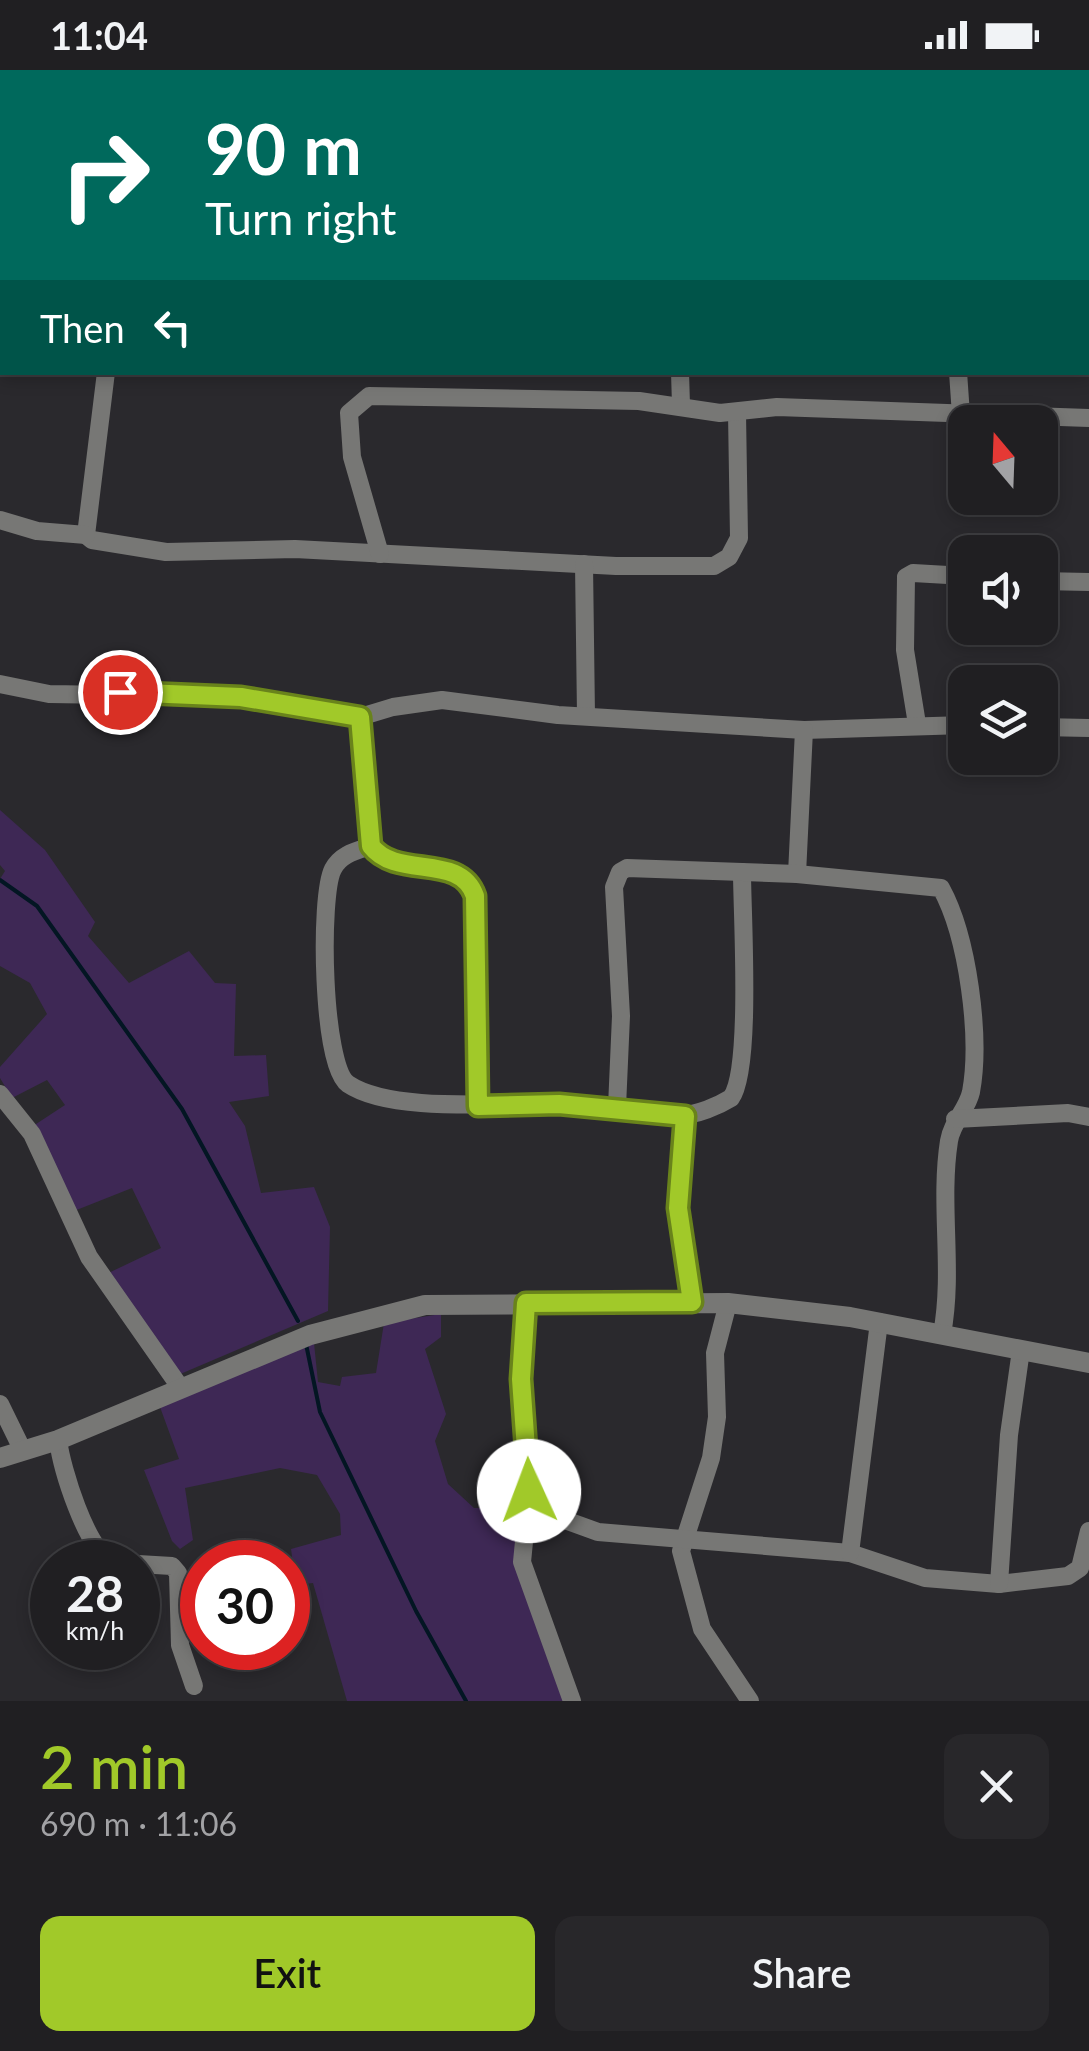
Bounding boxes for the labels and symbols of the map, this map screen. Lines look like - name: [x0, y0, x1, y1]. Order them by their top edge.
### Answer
- north arrow: [948, 405, 1058, 515]
- pin: [78, 650, 163, 735]
- position arrow: [477, 1439, 581, 1543]
- speed limit sign: 30: [180, 1540, 310, 1670]

